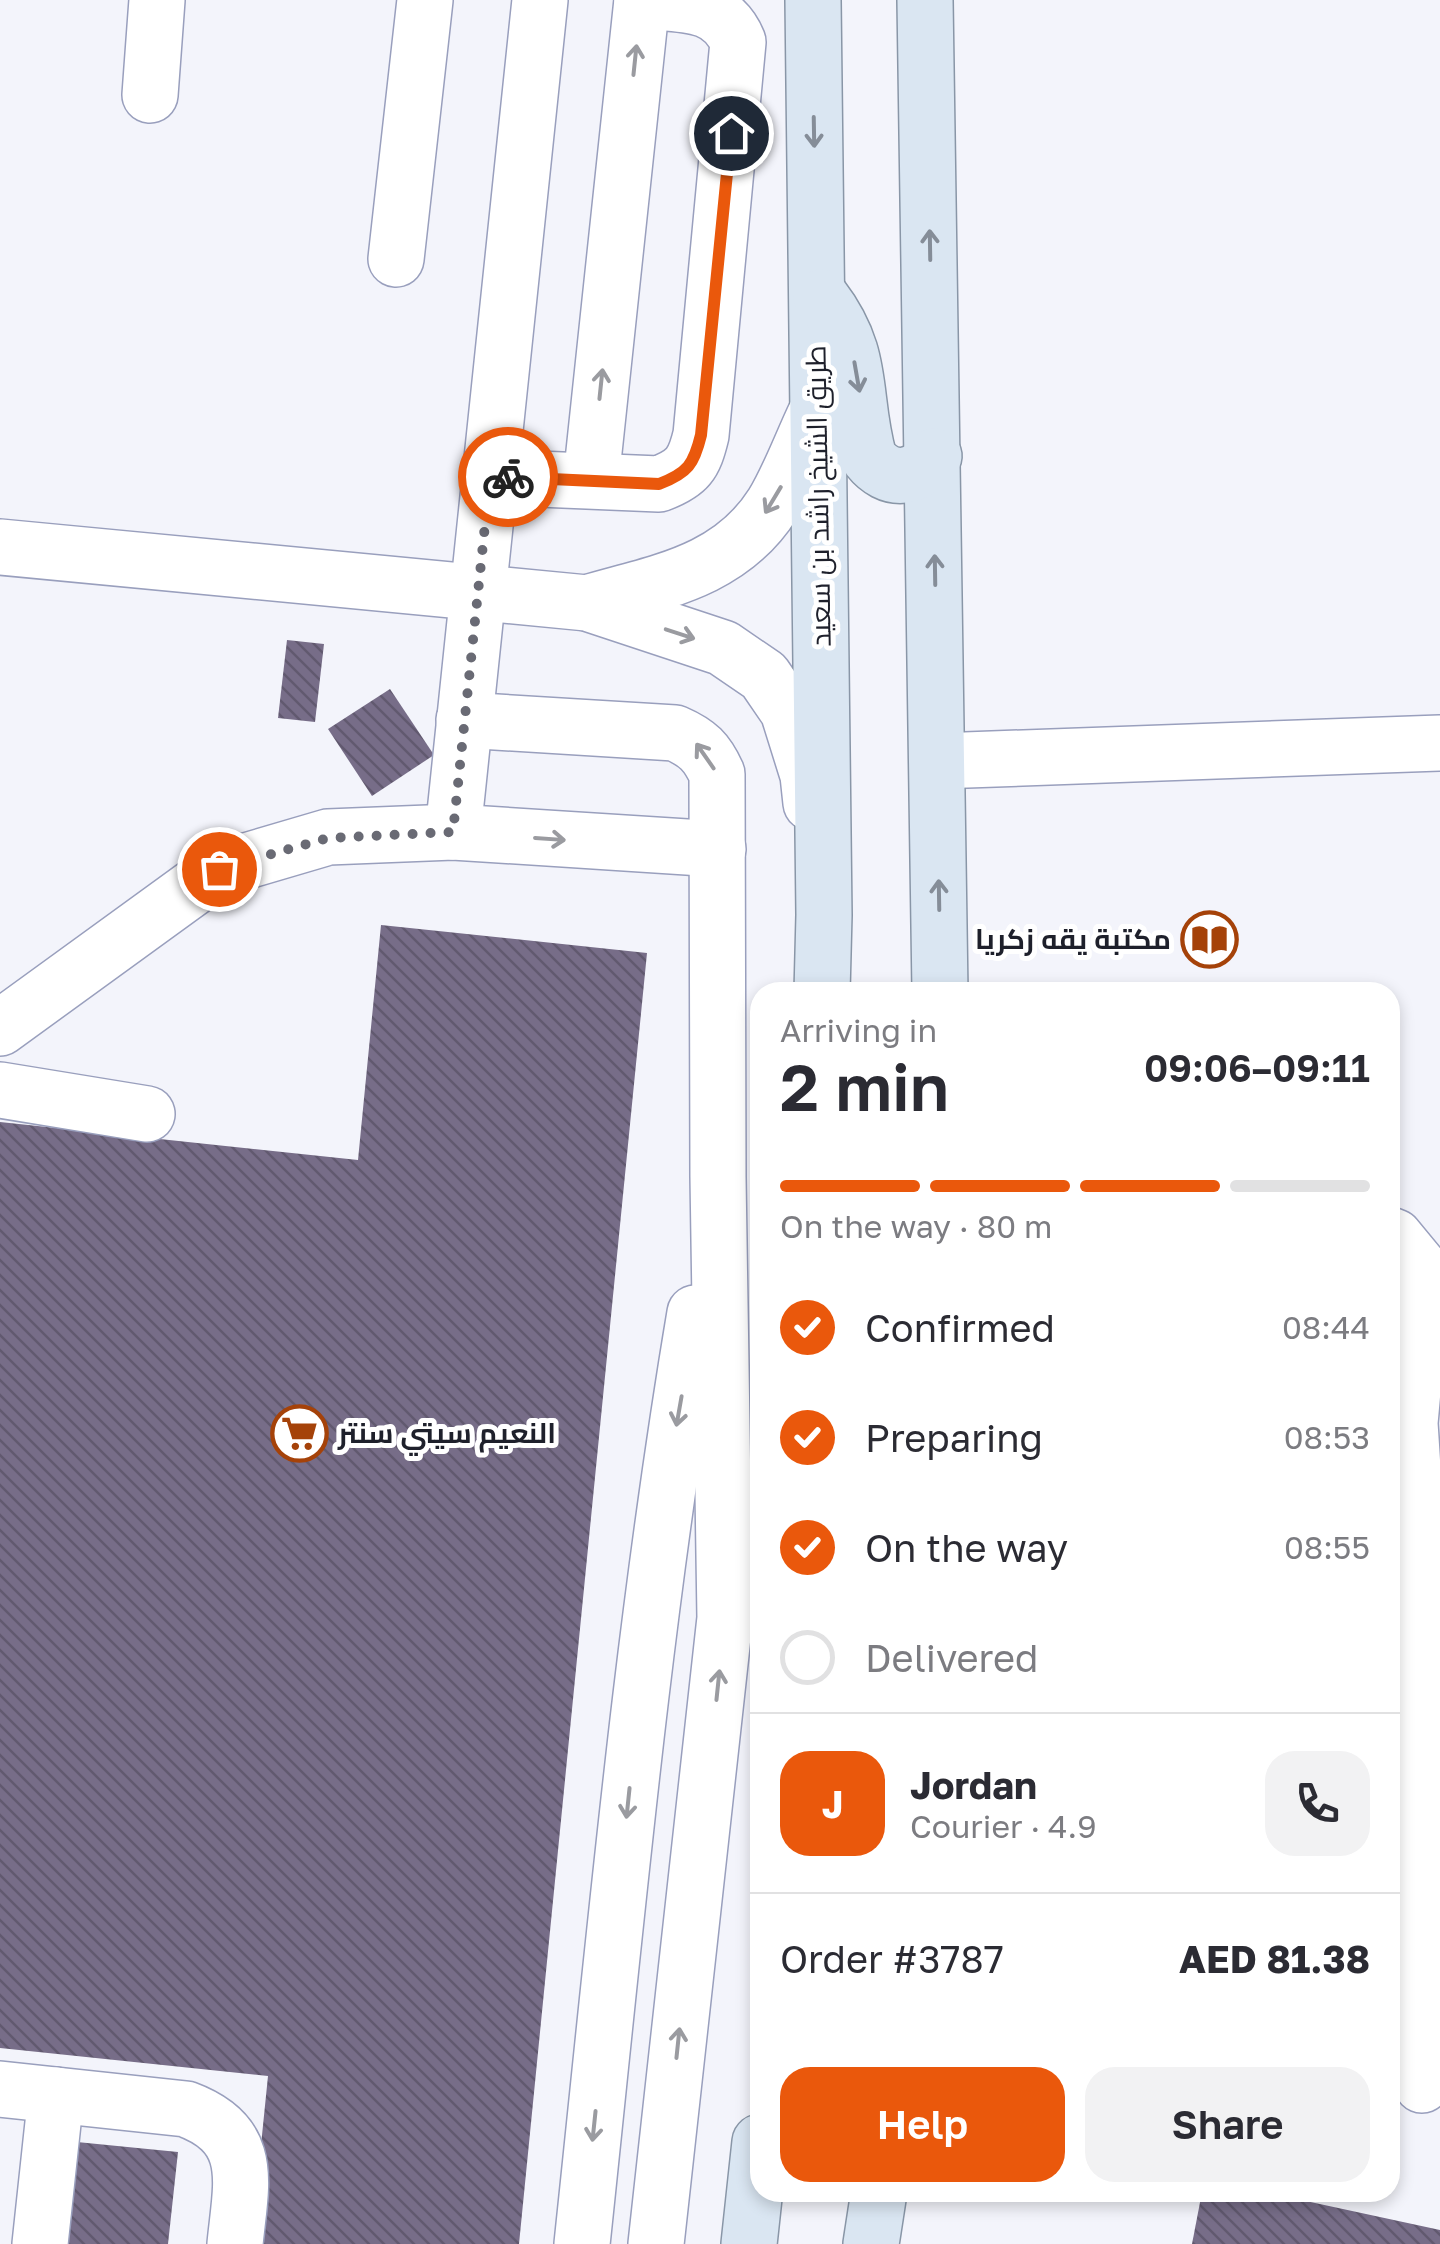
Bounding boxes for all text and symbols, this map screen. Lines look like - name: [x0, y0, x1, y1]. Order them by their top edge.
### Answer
- one-way arrow: [626, 45, 645, 77]
- pin: [689, 91, 774, 176]
- icon: home: [704, 106, 759, 161]
- one-way arrow: [805, 116, 824, 148]
- one-way arrow: [920, 230, 939, 262]
- street label: طريق الشيخ راشد بن سعيد: [798, 345, 840, 647]
- one-way arrow: [848, 361, 867, 393]
- one-way arrow: [592, 368, 611, 400]
- courier: [458, 427, 558, 527]
- icon: bike: [481, 450, 536, 505]
- one-way arrow: [763, 485, 783, 514]
- one-way arrow: [926, 555, 944, 588]
- one-way arrow: [664, 626, 695, 644]
- one-way arrow: [695, 743, 716, 770]
- pin: [177, 827, 262, 912]
- one-way arrow: [534, 829, 566, 848]
- icon: bag: [192, 842, 247, 897]
- one-way arrow: [930, 880, 948, 912]
- library icon: مكتبة يقه زكريا: [1180, 909, 1240, 969]
- place label: مكتبة يقه زكريا: [975, 922, 1171, 956]
- text: Arriving in: [780, 1011, 937, 1049]
- text: 09:06–09:11: [1144, 1045, 1370, 1090]
- text: 2 min: [780, 1047, 949, 1125]
- text: On the way · 80 m: [780, 1207, 1052, 1245]
- icon: check: [780, 1300, 835, 1355]
- text: Confirmed: [865, 1305, 1055, 1350]
- text: 08:44: [1282, 1308, 1370, 1346]
- one-way arrow: [669, 1394, 688, 1427]
- supermarket icon: النعيم سيتي سنتر: [269, 1403, 329, 1463]
- icon: check: [780, 1410, 835, 1465]
- text: Preparing: [865, 1415, 1043, 1460]
- place label: النعيم سيتي سنتر: [337, 1416, 556, 1456]
- text: 08:53: [1284, 1418, 1370, 1456]
- icon: check: [780, 1520, 835, 1575]
- text: On the way: [865, 1525, 1068, 1570]
- text: 08:55: [1284, 1528, 1370, 1566]
- text: Delivered: [865, 1635, 1038, 1680]
- one-way arrow: [709, 1669, 728, 1702]
- button: phone: [1265, 1751, 1370, 1856]
- text: Jordan: [910, 1762, 1037, 1807]
- text: J: [822, 1781, 843, 1826]
- one-way arrow: [619, 1786, 638, 1818]
- text: Courier · 4.9: [910, 1807, 1097, 1845]
- text: Order #3787: [780, 1936, 1004, 1981]
- text: AED 81.38: [1179, 1936, 1370, 1981]
- one-way arrow: [669, 2027, 688, 2059]
- button: Help: [780, 2067, 1065, 2182]
- button: Share: [1085, 2067, 1370, 2182]
- one-way arrow: [585, 2109, 604, 2142]

